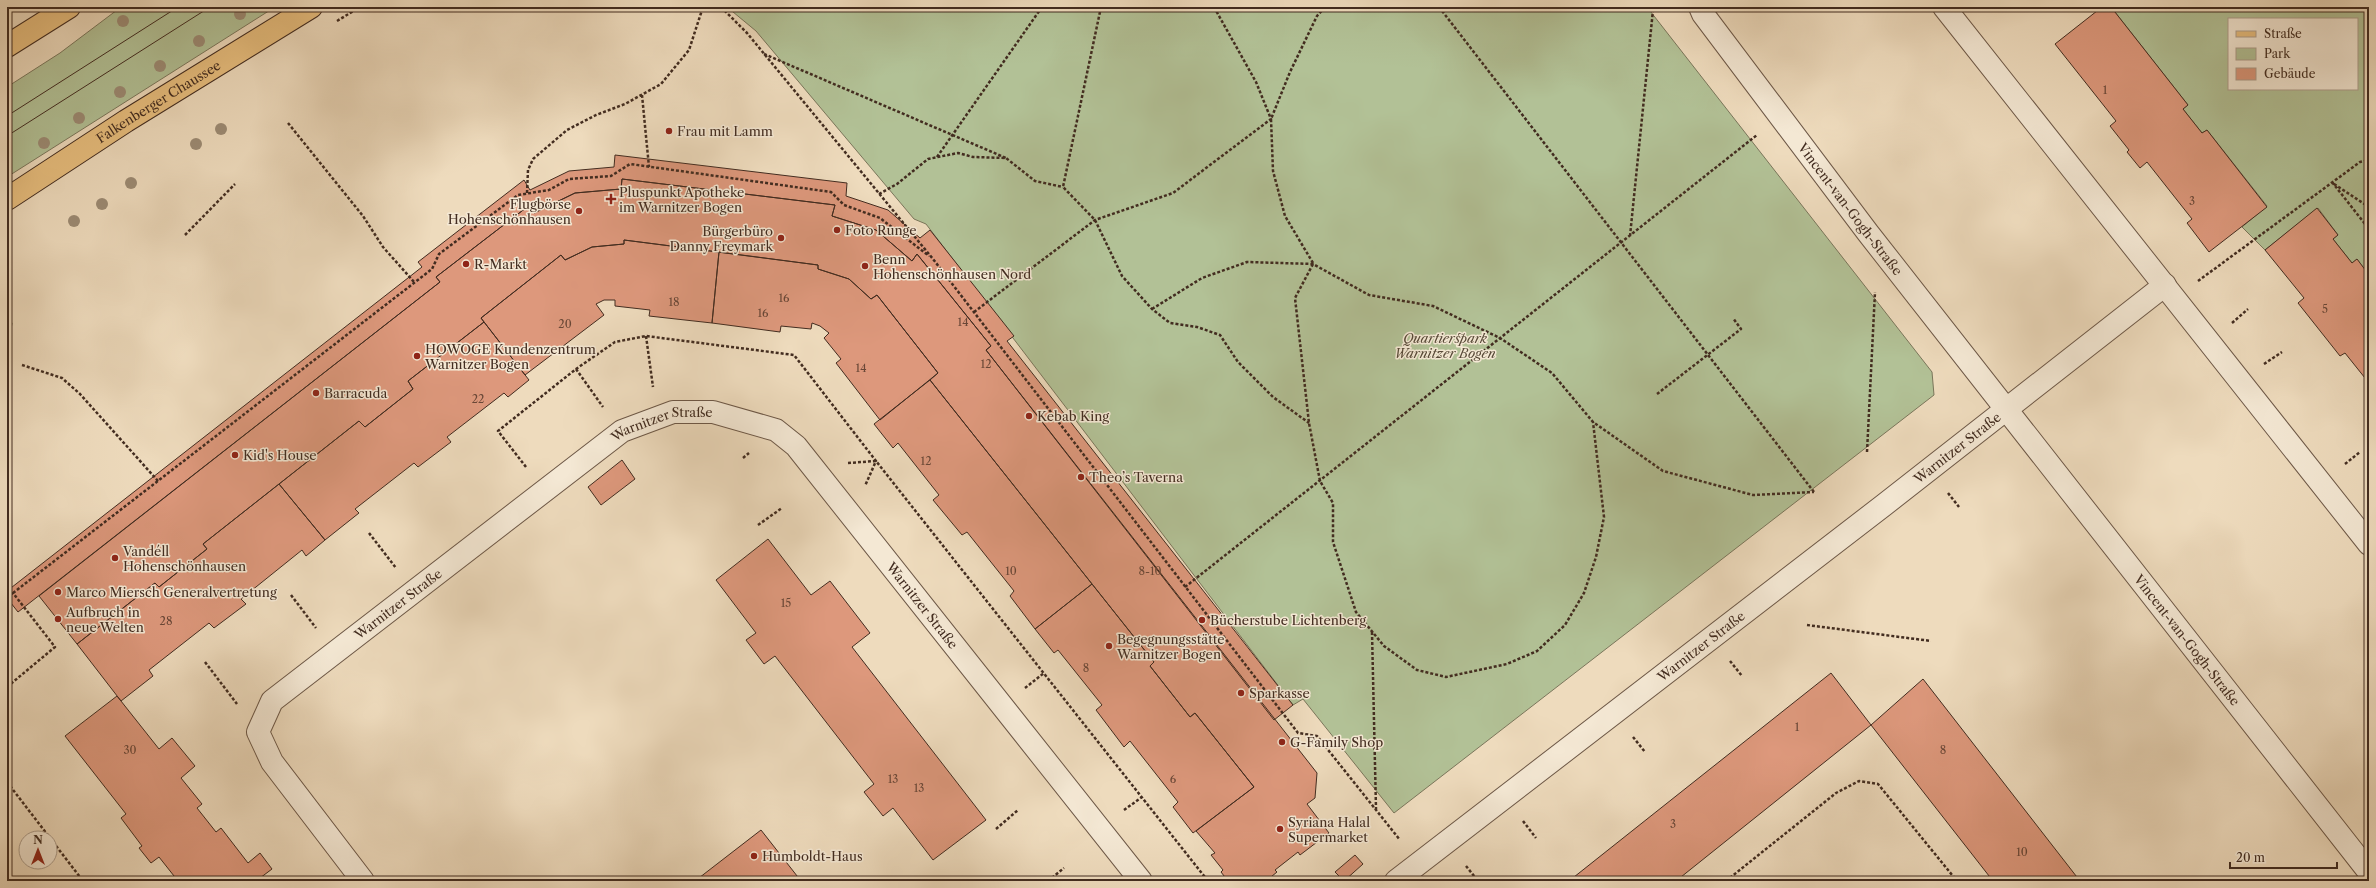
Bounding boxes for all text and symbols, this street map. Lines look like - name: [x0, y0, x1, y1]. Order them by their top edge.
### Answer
- legend: [2228, 18, 2358, 90]
- text: Straße: [2264, 26, 2302, 41]
- text: Park: [2264, 46, 2291, 61]
- street label: Falkenberger Chaussee: [93, 57, 223, 146]
- text: Gebäude: [2264, 66, 2316, 81]
- house number: 1: [2103, 83, 2108, 97]
- place label: Frau mit Lamm: [677, 123, 773, 139]
- marker: Frau mit Lamm: [664, 126, 674, 136]
- street label: Vincent-van-Gogh-Straße: [1794, 139, 1906, 278]
- place label: Pluspunkt Apotheke im Warnitzer Bogen: [619, 184, 744, 215]
- marker: Pluspunkt Apotheke im Warnitzer Bogen: [606, 194, 616, 204]
- house number: 3: [2189, 194, 2195, 208]
- place label: Flugbörse Hohenschönhausen: [448, 196, 571, 227]
- marker: Flugbörse Hohenschönhausen: [574, 206, 584, 216]
- place label: Foto Runge: [845, 222, 917, 238]
- place label: Bürgerbüro Danny Freymark: [669, 223, 773, 254]
- marker: Foto Runge: [832, 225, 842, 235]
- marker: Bürgerbüro Danny Freymark: [776, 233, 786, 243]
- place label: Benn Hohenschönhausen Nord: [873, 251, 1031, 282]
- place label: R-Markt: [474, 256, 527, 272]
- marker: R-Markt: [461, 259, 471, 269]
- marker: Benn Hohenschönhausen Nord: [860, 261, 870, 271]
- house number: 16: [778, 291, 790, 305]
- house number: 18: [668, 295, 680, 309]
- house number: 5: [2322, 302, 2328, 316]
- house number: 16: [757, 306, 769, 320]
- house number: 14: [958, 315, 968, 329]
- house number: 20: [558, 317, 572, 331]
- park label: Quartierspark Warnitzer Bogen: [1394, 330, 1496, 361]
- place label: HOWOGE Kundenzentrum Warnitzer Bogen: [424, 341, 596, 372]
- marker: HOWOGE Kundenzentrum Warnitzer Bogen: [412, 351, 422, 361]
- house number: 12: [981, 357, 991, 371]
- house number: 14: [856, 361, 866, 375]
- place label: Barracuda: [324, 385, 387, 401]
- marker: Barracuda: [311, 388, 321, 398]
- house number: 22: [472, 392, 484, 406]
- street label: Warnitzer Straße: [607, 404, 713, 445]
- place label: Kebab King: [1037, 408, 1109, 424]
- street label: Warnitzer Straße: [1910, 409, 2004, 487]
- marker: Kebab King: [1024, 411, 1034, 421]
- place label: Kid's House: [243, 447, 317, 463]
- marker: Kid's House: [230, 450, 240, 460]
- house number: 12: [921, 454, 931, 468]
- place label: Theo’s Taverna: [1089, 469, 1183, 485]
- marker: Theo’s Taverna: [1076, 472, 1086, 482]
- place label: Vandéll Hohenschönhausen: [122, 543, 246, 574]
- marker: Vandéll Hohenschönhausen: [110, 553, 120, 563]
- street label: Warnitzer Straße: [883, 558, 962, 652]
- house number: 10: [1005, 564, 1017, 578]
- house number: 8-10: [1138, 564, 1162, 578]
- street label: Warnitzer Straße: [350, 565, 445, 643]
- street label: Vincent-van-Gogh-Straße: [2130, 571, 2243, 709]
- place label: Marco Miersch Generalvertretung: [66, 584, 277, 600]
- marker: Marco Miersch Generalvertretung: [53, 587, 63, 597]
- house number: 15: [781, 596, 791, 610]
- place label: Aufbruch in neue Welten: [65, 604, 144, 635]
- street label: Warnitzer Straße: [1653, 607, 1748, 685]
- place label: Bücherstube Lichtenberg: [1210, 612, 1366, 628]
- marker: Aufbruch in neue Welten: [53, 614, 63, 624]
- house number: 28: [160, 614, 172, 628]
- marker: Bücherstube Lichtenberg: [1197, 615, 1207, 625]
- place label: Begegnungsstätte Warnitzer Bogen: [1116, 631, 1225, 662]
- marker: Begegnungsstätte Warnitzer Bogen: [1104, 641, 1114, 651]
- house number: 8: [1083, 661, 1089, 675]
- place label: Sparkasse: [1249, 685, 1310, 701]
- marker: Sparkasse: [1236, 688, 1246, 698]
- house number: 1: [1795, 720, 1800, 734]
- place label: G-Family Shop: [1290, 734, 1383, 750]
- marker: G-Family Shop: [1277, 737, 1287, 747]
- house number: 30: [123, 743, 137, 757]
- house number: 8: [1940, 743, 1946, 757]
- house number: 13: [888, 772, 898, 786]
- house number: 6: [1170, 772, 1177, 786]
- house number: 13: [914, 781, 924, 795]
- place label: Syriana Halal Supermarket: [1288, 814, 1370, 845]
- house number: 3: [1670, 817, 1676, 831]
- marker: Syriana Halal Supermarket: [1275, 824, 1285, 834]
- north arrow: [18, 830, 58, 870]
- text: N: [33, 833, 43, 847]
- scale bar: [2230, 844, 2337, 870]
- house number: 10: [2016, 845, 2028, 859]
- place label: Humboldt-Haus: [762, 848, 863, 864]
- text: 20 m: [2236, 850, 2265, 865]
- marker: Humboldt-Haus: [749, 851, 759, 861]

